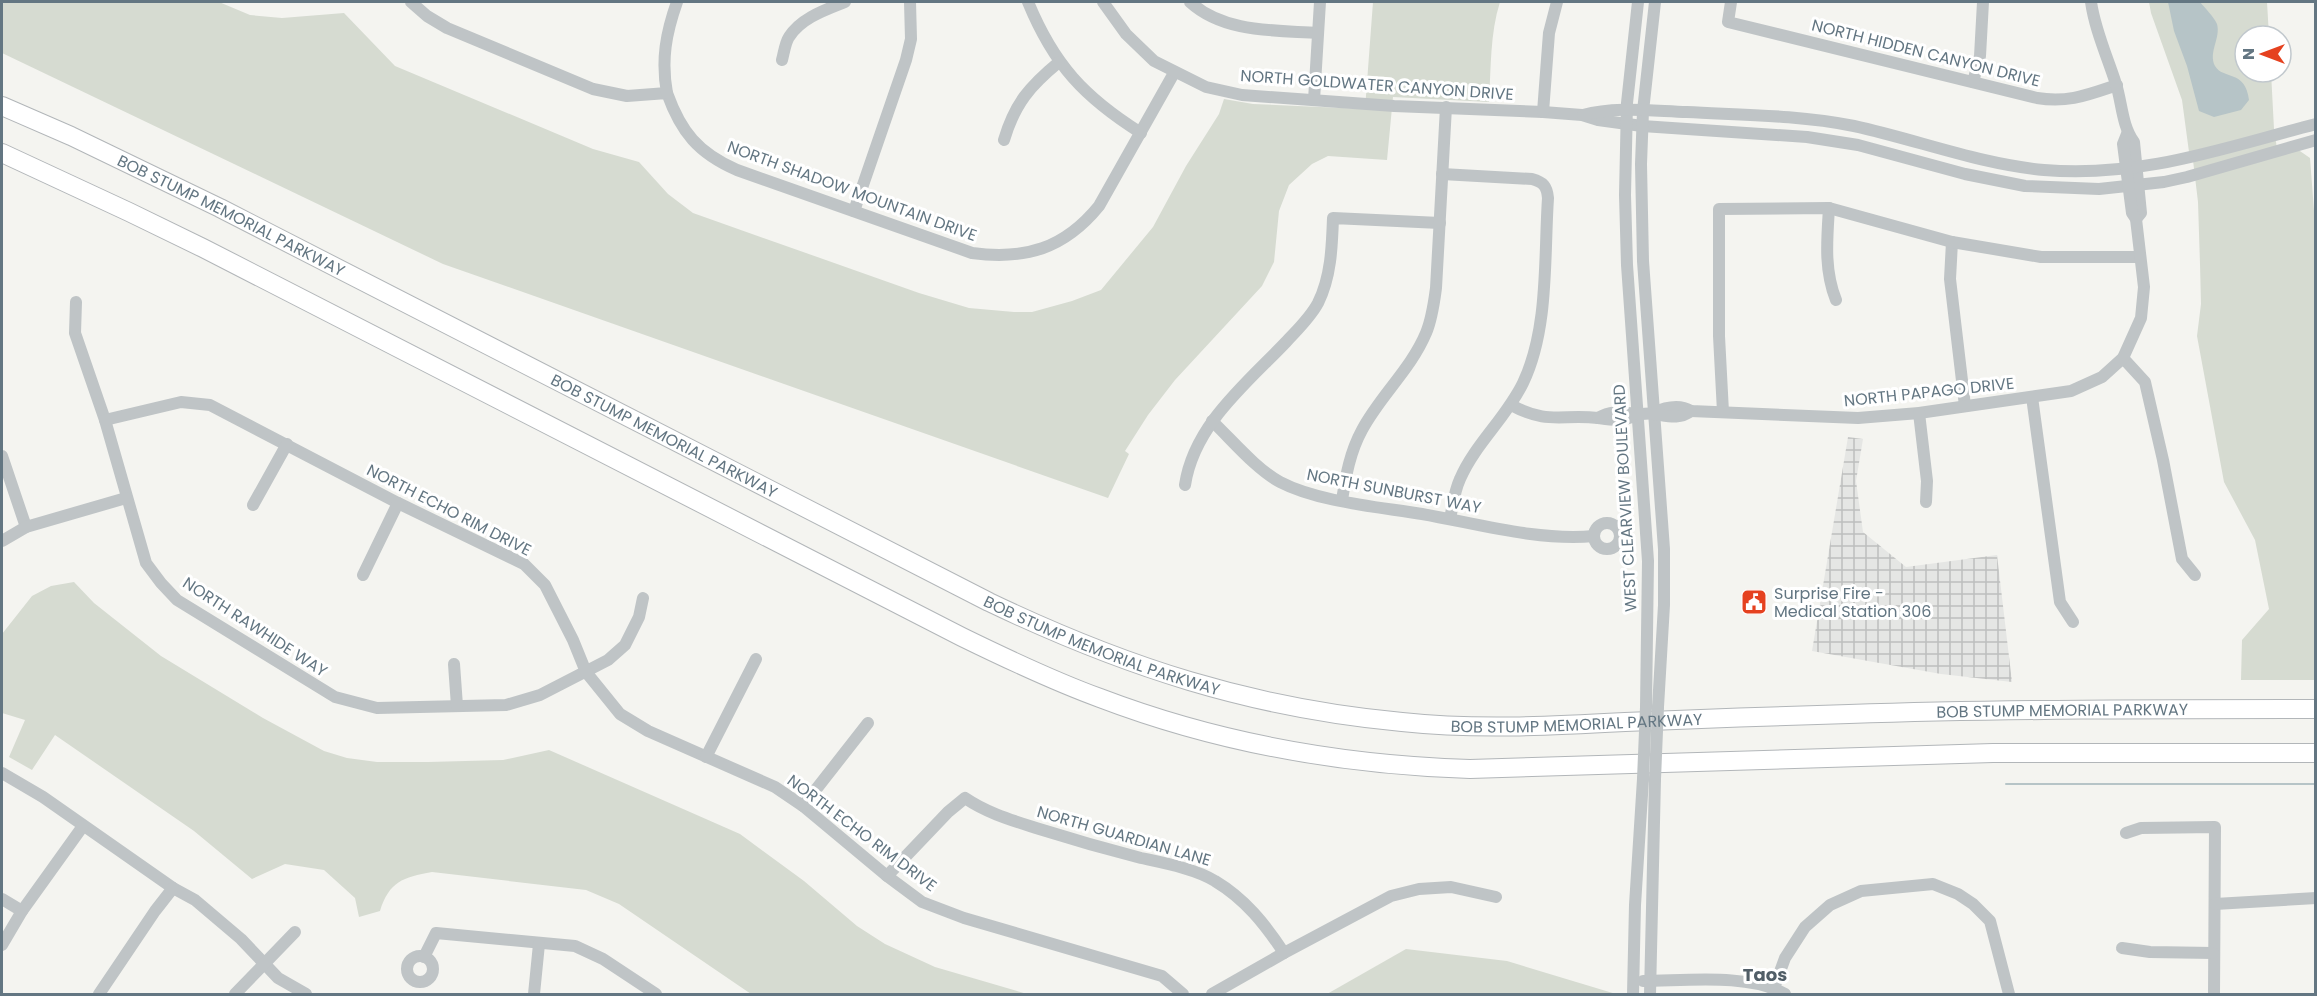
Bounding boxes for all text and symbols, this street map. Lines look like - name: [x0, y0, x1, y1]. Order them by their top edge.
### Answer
- street label: NORTH HIDDEN CANYON DRIVE: [1809, 13, 2043, 93]
- north arrow: [2233, 24, 2293, 84]
- text: N: [2237, 48, 2260, 60]
- street label: NORTH GOLDWATER CANYON DRIVE: [1240, 64, 1514, 106]
- street label: NORTH SHADOW MOUNTAIN DRIVE: [724, 135, 980, 247]
- street label: BOB STUMP MEMORIAL PARKWAY: [114, 149, 350, 282]
- street label: BOB STUMP MEMORIAL PARKWAY: [547, 368, 782, 504]
- street label: NORTH PAPAGO DRIVE: [1843, 372, 2015, 412]
- street label: WEST CLEARVIEW BOULEVARD: [1608, 384, 1642, 612]
- street label: NORTH ECHO RIM DRIVE: [363, 458, 535, 562]
- street label: NORTH SUNBURST WAY: [1305, 463, 1484, 519]
- street label: NORTH RAWHIDE WAY: [178, 572, 332, 683]
- place label: Surprise Fire - Medical Station 306: [1774, 582, 1931, 623]
- public building icon: Surprise Fire - Medical Station 306: [1739, 587, 1769, 617]
- street label: BOB STUMP MEMORIAL PARKWAY: [980, 590, 1223, 701]
- street label: BOB STUMP MEMORIAL PARKWAY: [1936, 698, 2189, 723]
- street label: BOB STUMP MEMORIAL PARKWAY: [1450, 707, 1704, 738]
- street label: NORTH ECHO RIM DRIVE: [783, 769, 941, 897]
- street label: NORTH GUARDIAN LANE: [1034, 800, 1214, 872]
- district label: Taos: [1743, 962, 1787, 987]

